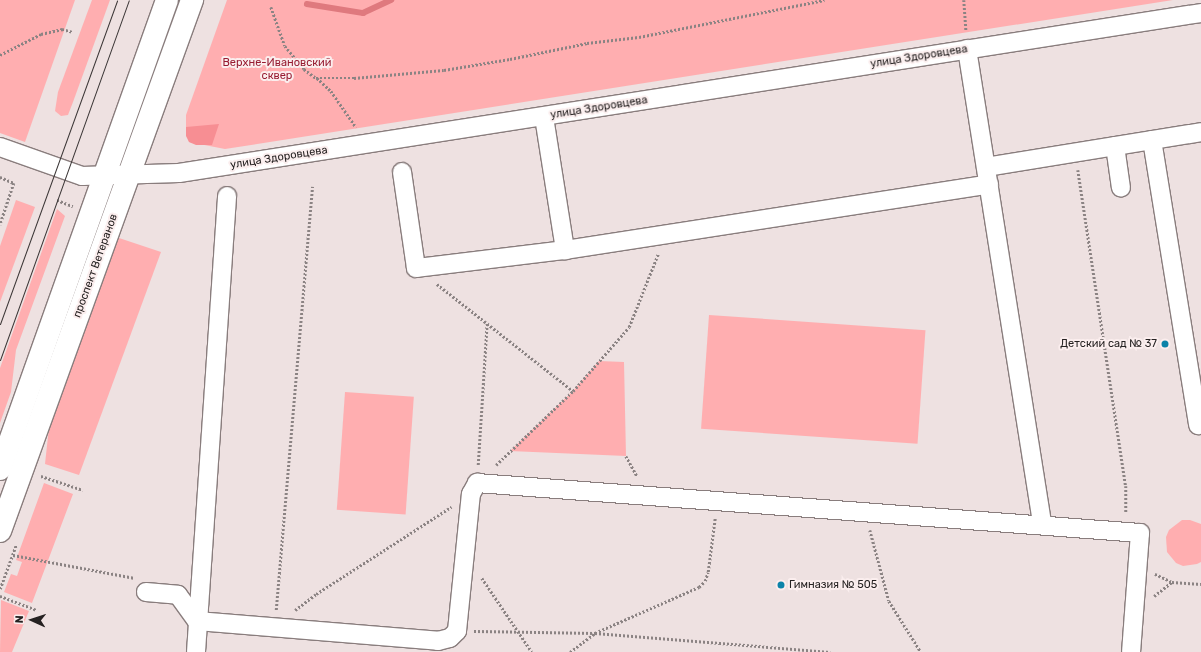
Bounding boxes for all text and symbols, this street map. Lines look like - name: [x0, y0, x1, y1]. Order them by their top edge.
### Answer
- street label: улица Здоровцева: [869, 43, 969, 71]
- park label: Верхне-Ивановский сквер: [222, 57, 332, 83]
- street label: улица Здоровцева: [549, 94, 649, 122]
- street label: улица Здоровцева: [229, 144, 329, 172]
- street label: проспект Ветеранов: [71, 212, 121, 320]
- place label: Детский сад № 37: [1060, 337, 1157, 351]
- marker: Детский сад № 37: [1160, 339, 1170, 349]
- place label: Гимназия № 505: [789, 578, 877, 592]
- marker: Гимназия № 505: [776, 580, 786, 590]
- north arrow: [12, 600, 52, 640]
- text: N: [13, 615, 26, 624]

